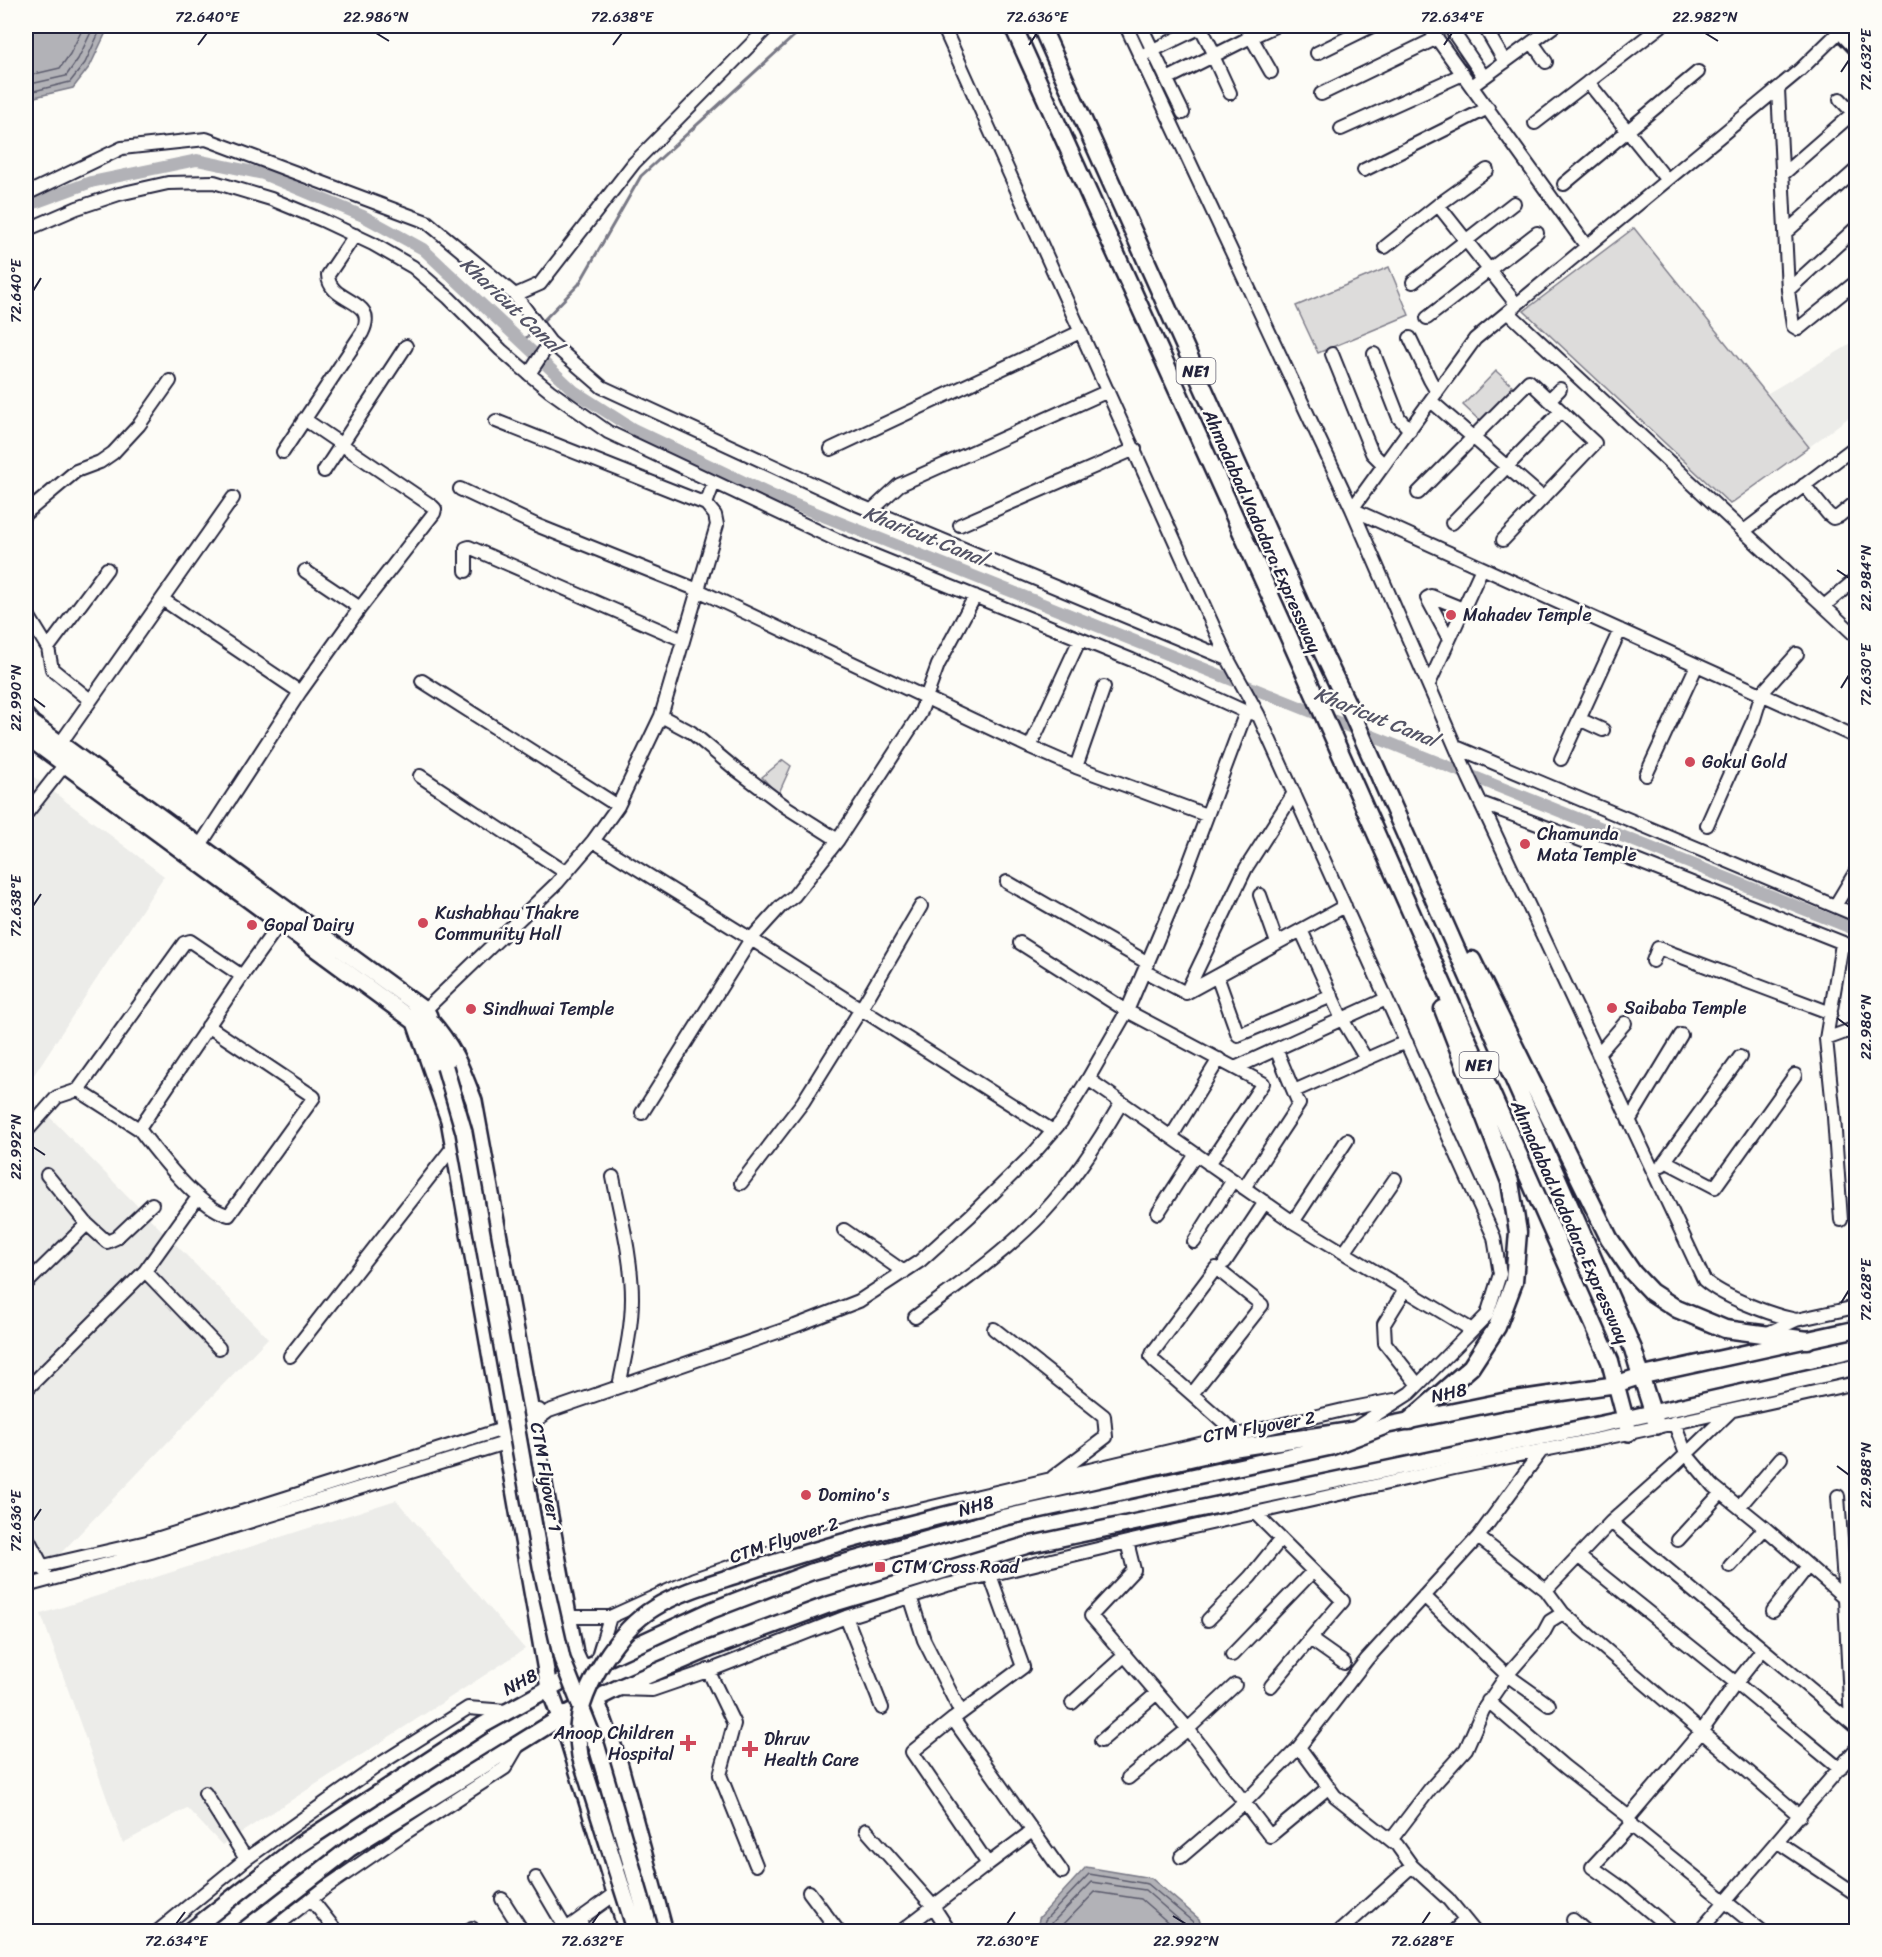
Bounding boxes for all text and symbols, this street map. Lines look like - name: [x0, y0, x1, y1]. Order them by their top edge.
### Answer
- text: 72.640°E: [175, 4, 241, 30]
- text: 22.986°N: [343, 4, 409, 30]
- text: 72.638°E: [591, 4, 655, 30]
- text: 72.636°E: [1006, 4, 1070, 30]
- text: 72.634°E: [1421, 4, 1485, 30]
- text: 22.982°N: [1672, 4, 1738, 30]
- text: 72.632°E: [1853, 27, 1879, 91]
- water label: Kharicut Canal: [451, 248, 574, 365]
- text: 72.640°E: [3, 257, 29, 323]
- road number: NE1: [1176, 358, 1216, 384]
- street label: Ahmadabad Vadodara Expressway: [1193, 403, 1331, 659]
- water label: Kharicut Canal: [858, 495, 996, 578]
- text: 22.984°N: [1853, 544, 1879, 611]
- place label: Mahadev Temple: [1463, 599, 1592, 631]
- marker: Mahadev Temple: [1444, 608, 1458, 622]
- text: 72.630°E: [1853, 642, 1879, 706]
- text: 22.990°N: [3, 664, 29, 731]
- water label: Kharicut Canal: [1309, 676, 1447, 759]
- place label: Gokul Gold: [1702, 746, 1788, 778]
- marker: Gokul Gold: [1683, 755, 1697, 769]
- place label: Chamunda Mata Temple: [1537, 818, 1637, 871]
- marker: Chamunda Mata Temple: [1518, 837, 1532, 851]
- text: 72.638°E: [3, 873, 29, 937]
- place label: Kushabhau Thakre Community Hall: [435, 897, 579, 950]
- place label: Gopal Dairy: [264, 909, 355, 941]
- marker: Kushabhau Thakre Community Hall: [416, 916, 430, 930]
- marker: Gopal Dairy: [245, 918, 259, 932]
- place label: Saibaba Temple: [1624, 992, 1747, 1024]
- place label: Sindhwai Temple: [483, 993, 614, 1025]
- text: 22.986°N: [1853, 994, 1879, 1060]
- marker: Saibaba Temple: [1605, 1001, 1619, 1015]
- marker: Sindhwai Temple: [464, 1002, 478, 1016]
- road number: NE1: [1460, 1052, 1498, 1078]
- street label: Ahmadabad Vadodara Expressway: [1501, 1094, 1639, 1350]
- text: 22.992°N: [3, 1114, 29, 1180]
- text: 72.628°E: [1853, 1257, 1879, 1321]
- street label: NH8: [1428, 1374, 1470, 1412]
- street label: CTM Flyover 2: [1200, 1401, 1318, 1453]
- street label: CTM Flyover 1: [521, 1420, 571, 1535]
- text: 22.988°N: [1853, 1441, 1879, 1508]
- place label: Domino's: [818, 1479, 890, 1511]
- street label: NH8: [954, 1486, 998, 1526]
- text: 72.636°E: [3, 1488, 29, 1552]
- marker: Domino's: [799, 1488, 813, 1502]
- street label: CTM Flyover 2: [725, 1507, 843, 1573]
- place label: CTM Cross Road: [892, 1551, 1020, 1583]
- marker: CTM Cross Road: [873, 1560, 887, 1574]
- street label: NH8: [497, 1659, 544, 1705]
- place label: Anoop Children Hospital: [552, 1717, 675, 1770]
- place label: Dhruv Health Care: [764, 1723, 859, 1776]
- marker: Anoop Children Hospital: [679, 1734, 697, 1752]
- marker: Dhruv Health Care: [741, 1740, 759, 1758]
- text: 72.634°E: [145, 1928, 209, 1954]
- text: 72.632°E: [561, 1928, 625, 1954]
- text: 72.630°E: [976, 1928, 1040, 1954]
- text: 22.992°N: [1153, 1928, 1219, 1954]
- text: 72.628°E: [1391, 1928, 1455, 1954]

